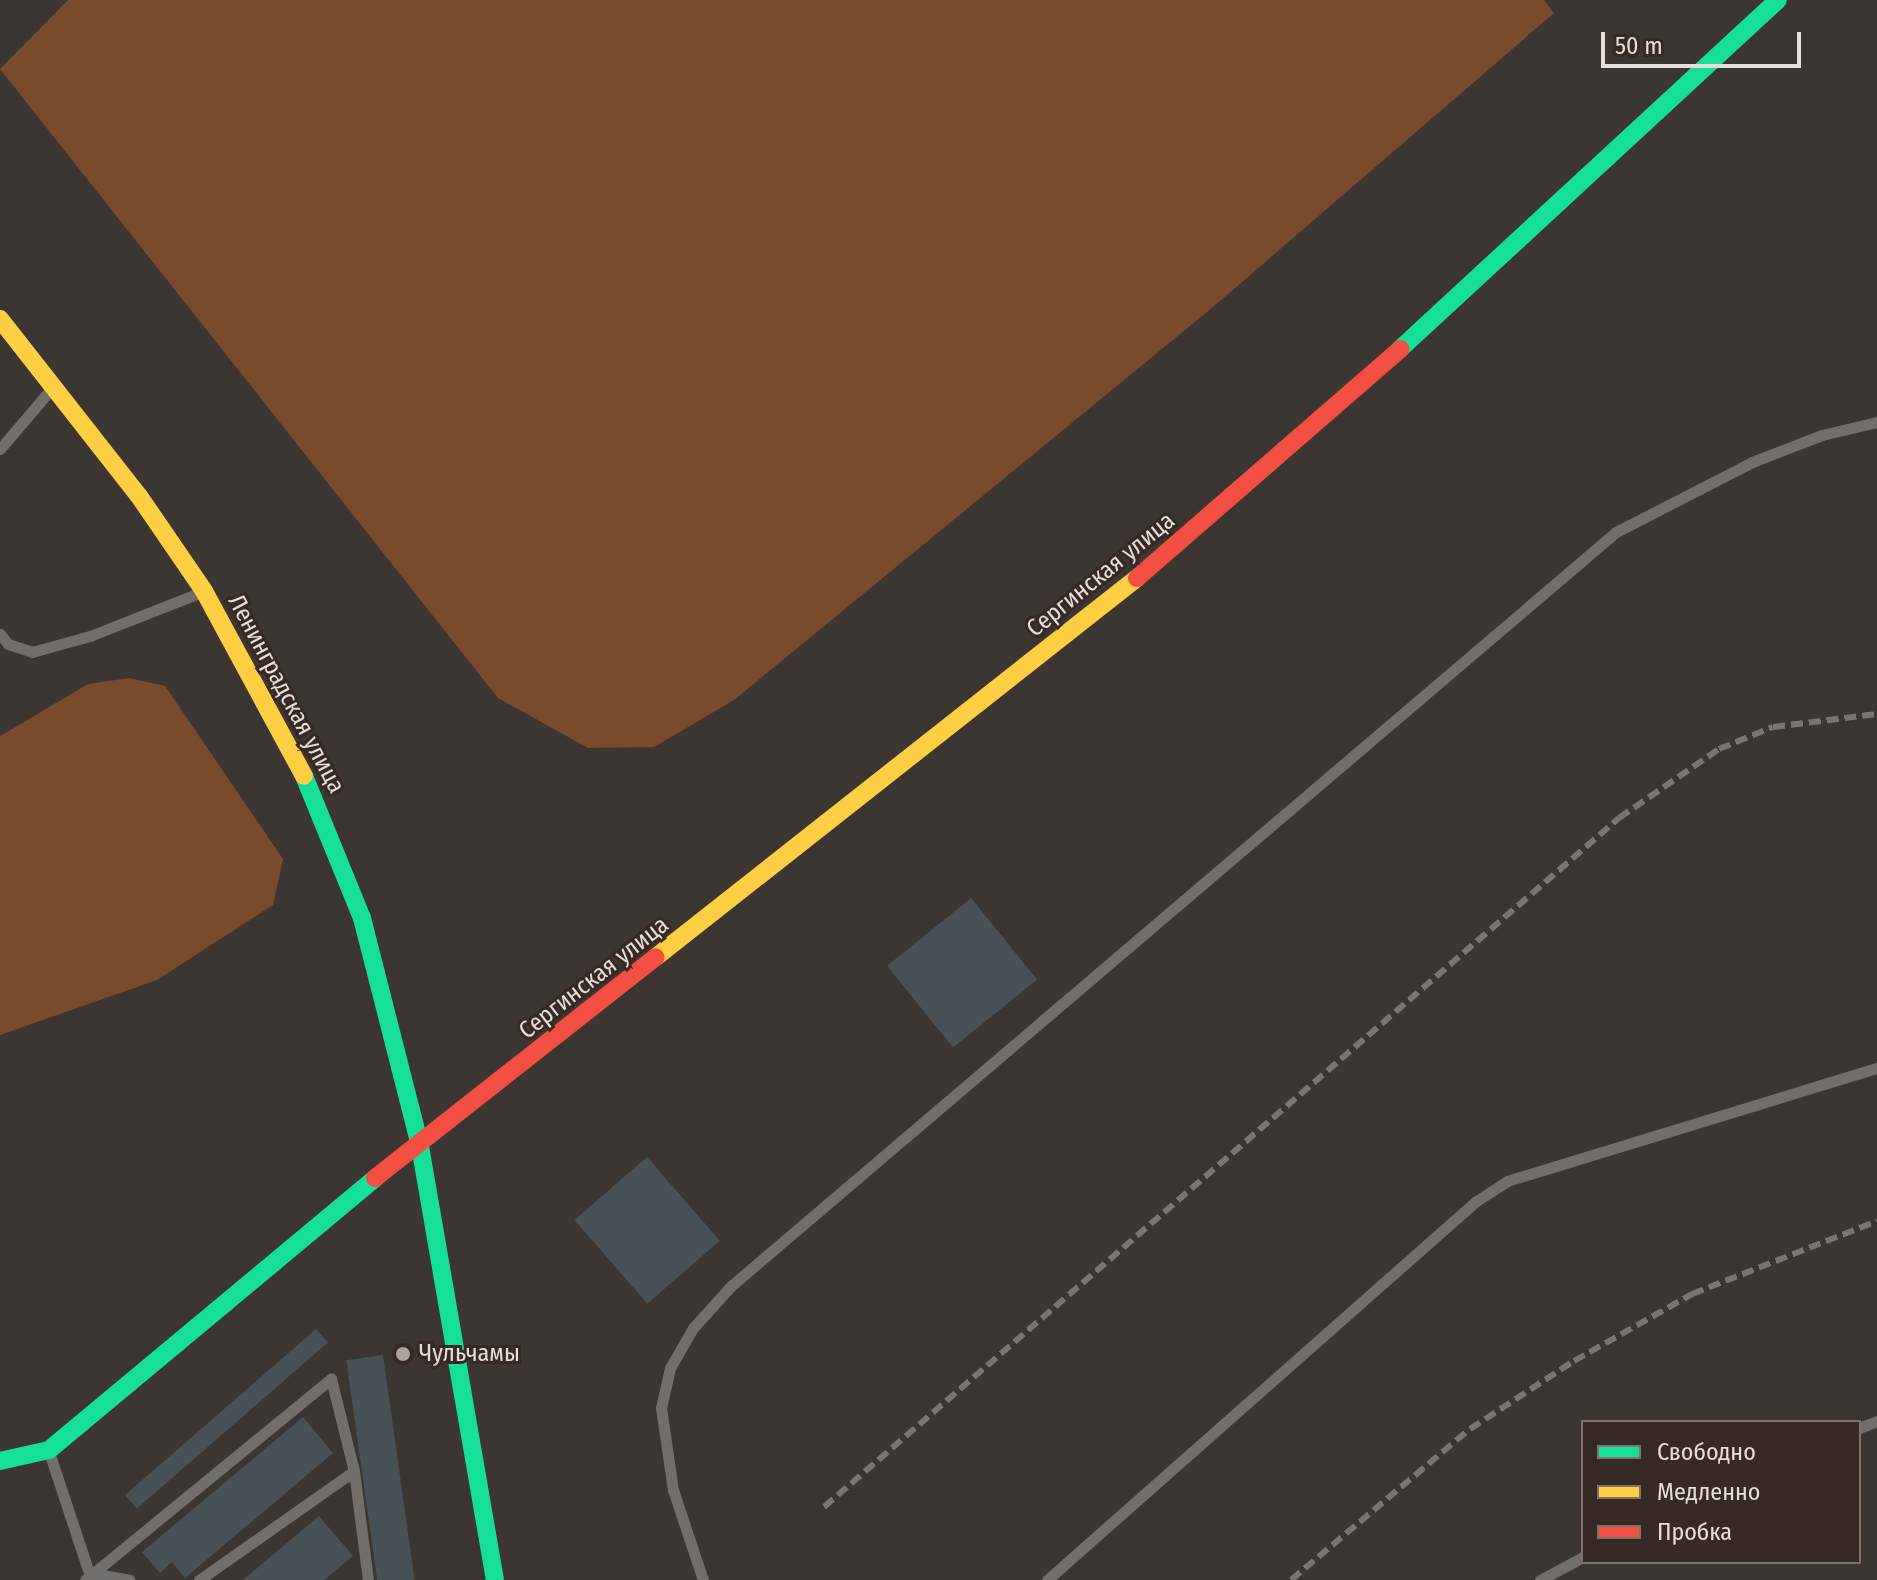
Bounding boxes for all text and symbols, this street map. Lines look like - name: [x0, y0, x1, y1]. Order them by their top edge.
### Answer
- scale bar: [1605, 16, 1805, 66]
- text: 50 m: [1615, 32, 1663, 60]
- street label: Сергинская улица: [1021, 507, 1181, 643]
- street label: Ленинградская улица: [221, 590, 351, 798]
- street label: Сергинская улица: [513, 911, 675, 1045]
- place label: Чульчамы: [419, 1340, 520, 1368]
- marker: Чульчамы: [394, 1345, 412, 1363]
- legend: [1581, 1420, 1861, 1564]
- text: Свободно: [1657, 1438, 1756, 1466]
- text: Медленно: [1657, 1478, 1760, 1506]
- text: Пробка: [1657, 1518, 1732, 1546]

